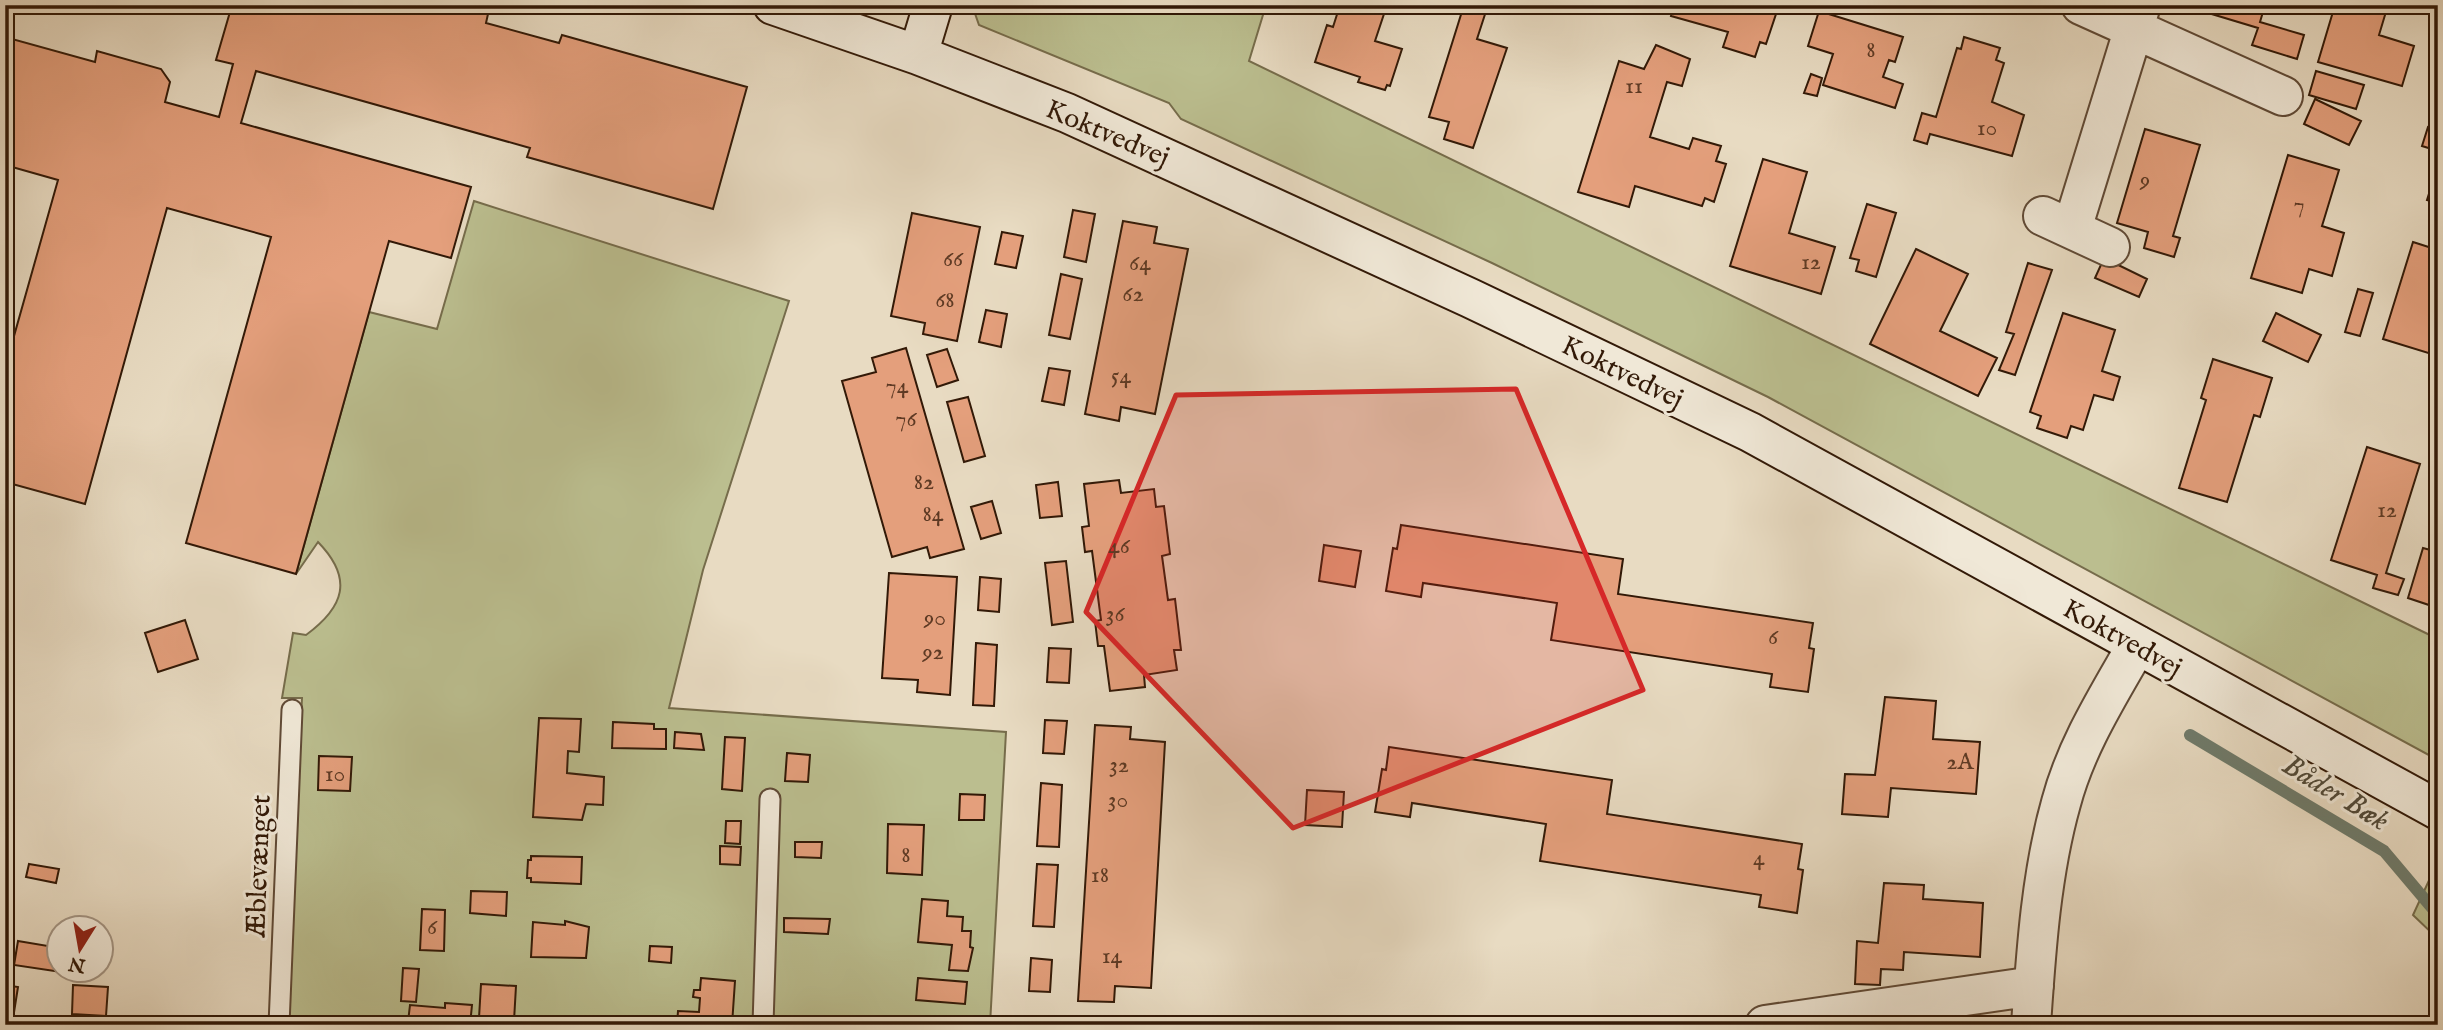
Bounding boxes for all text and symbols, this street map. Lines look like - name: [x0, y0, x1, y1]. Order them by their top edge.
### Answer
- house number: 8: [1866, 35, 1876, 66]
- house number: 11: [1625, 71, 1643, 102]
- street label: Koktvedvej: [1040, 93, 1174, 176]
- house number: 10: [1977, 113, 1997, 144]
- house number: 9: [2139, 165, 2150, 196]
- house number: 7: [2293, 190, 2305, 221]
- house number: 66: [943, 244, 964, 275]
- house number: 12: [1801, 247, 1821, 278]
- house number: 64: [1129, 248, 1151, 279]
- house number: 62: [1122, 279, 1144, 310]
- house number: 68: [935, 285, 955, 316]
- street label: Koktvedvej: [1555, 329, 1689, 418]
- house number: 54: [1111, 361, 1131, 392]
- house number: 74: [886, 371, 909, 402]
- house number: 76: [895, 404, 918, 435]
- house number: 82: [914, 467, 934, 498]
- house number: 12: [2377, 495, 2397, 526]
- house number: 84: [922, 499, 944, 530]
- house number: 46: [1108, 531, 1131, 562]
- street label: Koktvedvej: [2056, 592, 2188, 686]
- house number: 36: [1105, 599, 1125, 630]
- house number: 90: [923, 603, 946, 634]
- house number: 6: [1768, 622, 1779, 653]
- house number: 92: [921, 637, 944, 668]
- house number: 2A: [1946, 747, 1975, 778]
- water label: Båder Bæk: [2275, 747, 2395, 840]
- house number: 32: [1109, 750, 1129, 781]
- house number: 10: [325, 759, 345, 790]
- house number: 30: [1108, 785, 1128, 816]
- street label: Æblevænget: [239, 794, 279, 939]
- house number: 8: [901, 840, 911, 871]
- house number: 4: [1753, 843, 1765, 874]
- house number: 18: [1091, 860, 1109, 891]
- house number: 6: [427, 912, 438, 943]
- north arrow: [46, 914, 116, 984]
- house number: 14: [1102, 941, 1123, 972]
- text: N: [66, 950, 88, 977]

